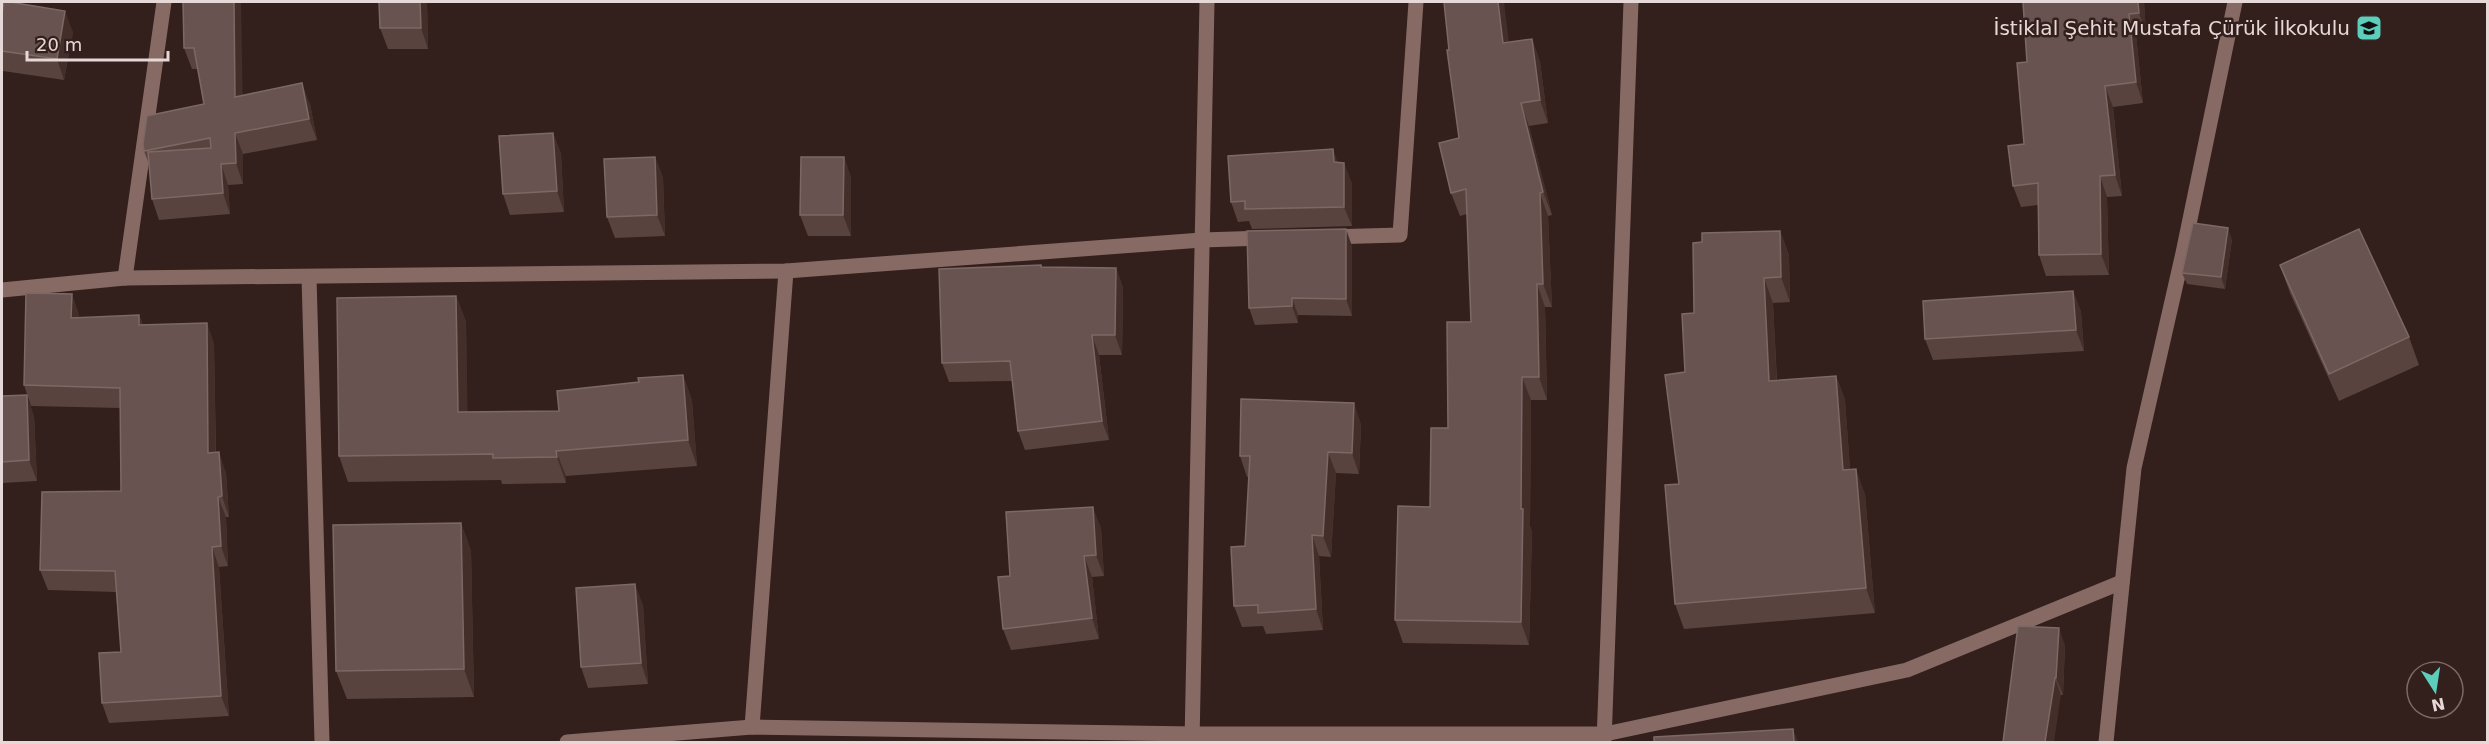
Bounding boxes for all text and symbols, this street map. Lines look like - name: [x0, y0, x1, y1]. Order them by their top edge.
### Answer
- school or university icon: İstiklal Şehit Mustafa Çürük İlkokulu: [2354, 13, 2384, 43]
- place label: İstiklal Şehit Mustafa Çürük İlkokulu: [1994, 16, 2350, 40]
- scale bar: [27, 24, 168, 62]
- text: 20 m: [36, 34, 82, 55]
- north arrow: [2405, 660, 2465, 720]
- text: N: [2429, 693, 2447, 715]

